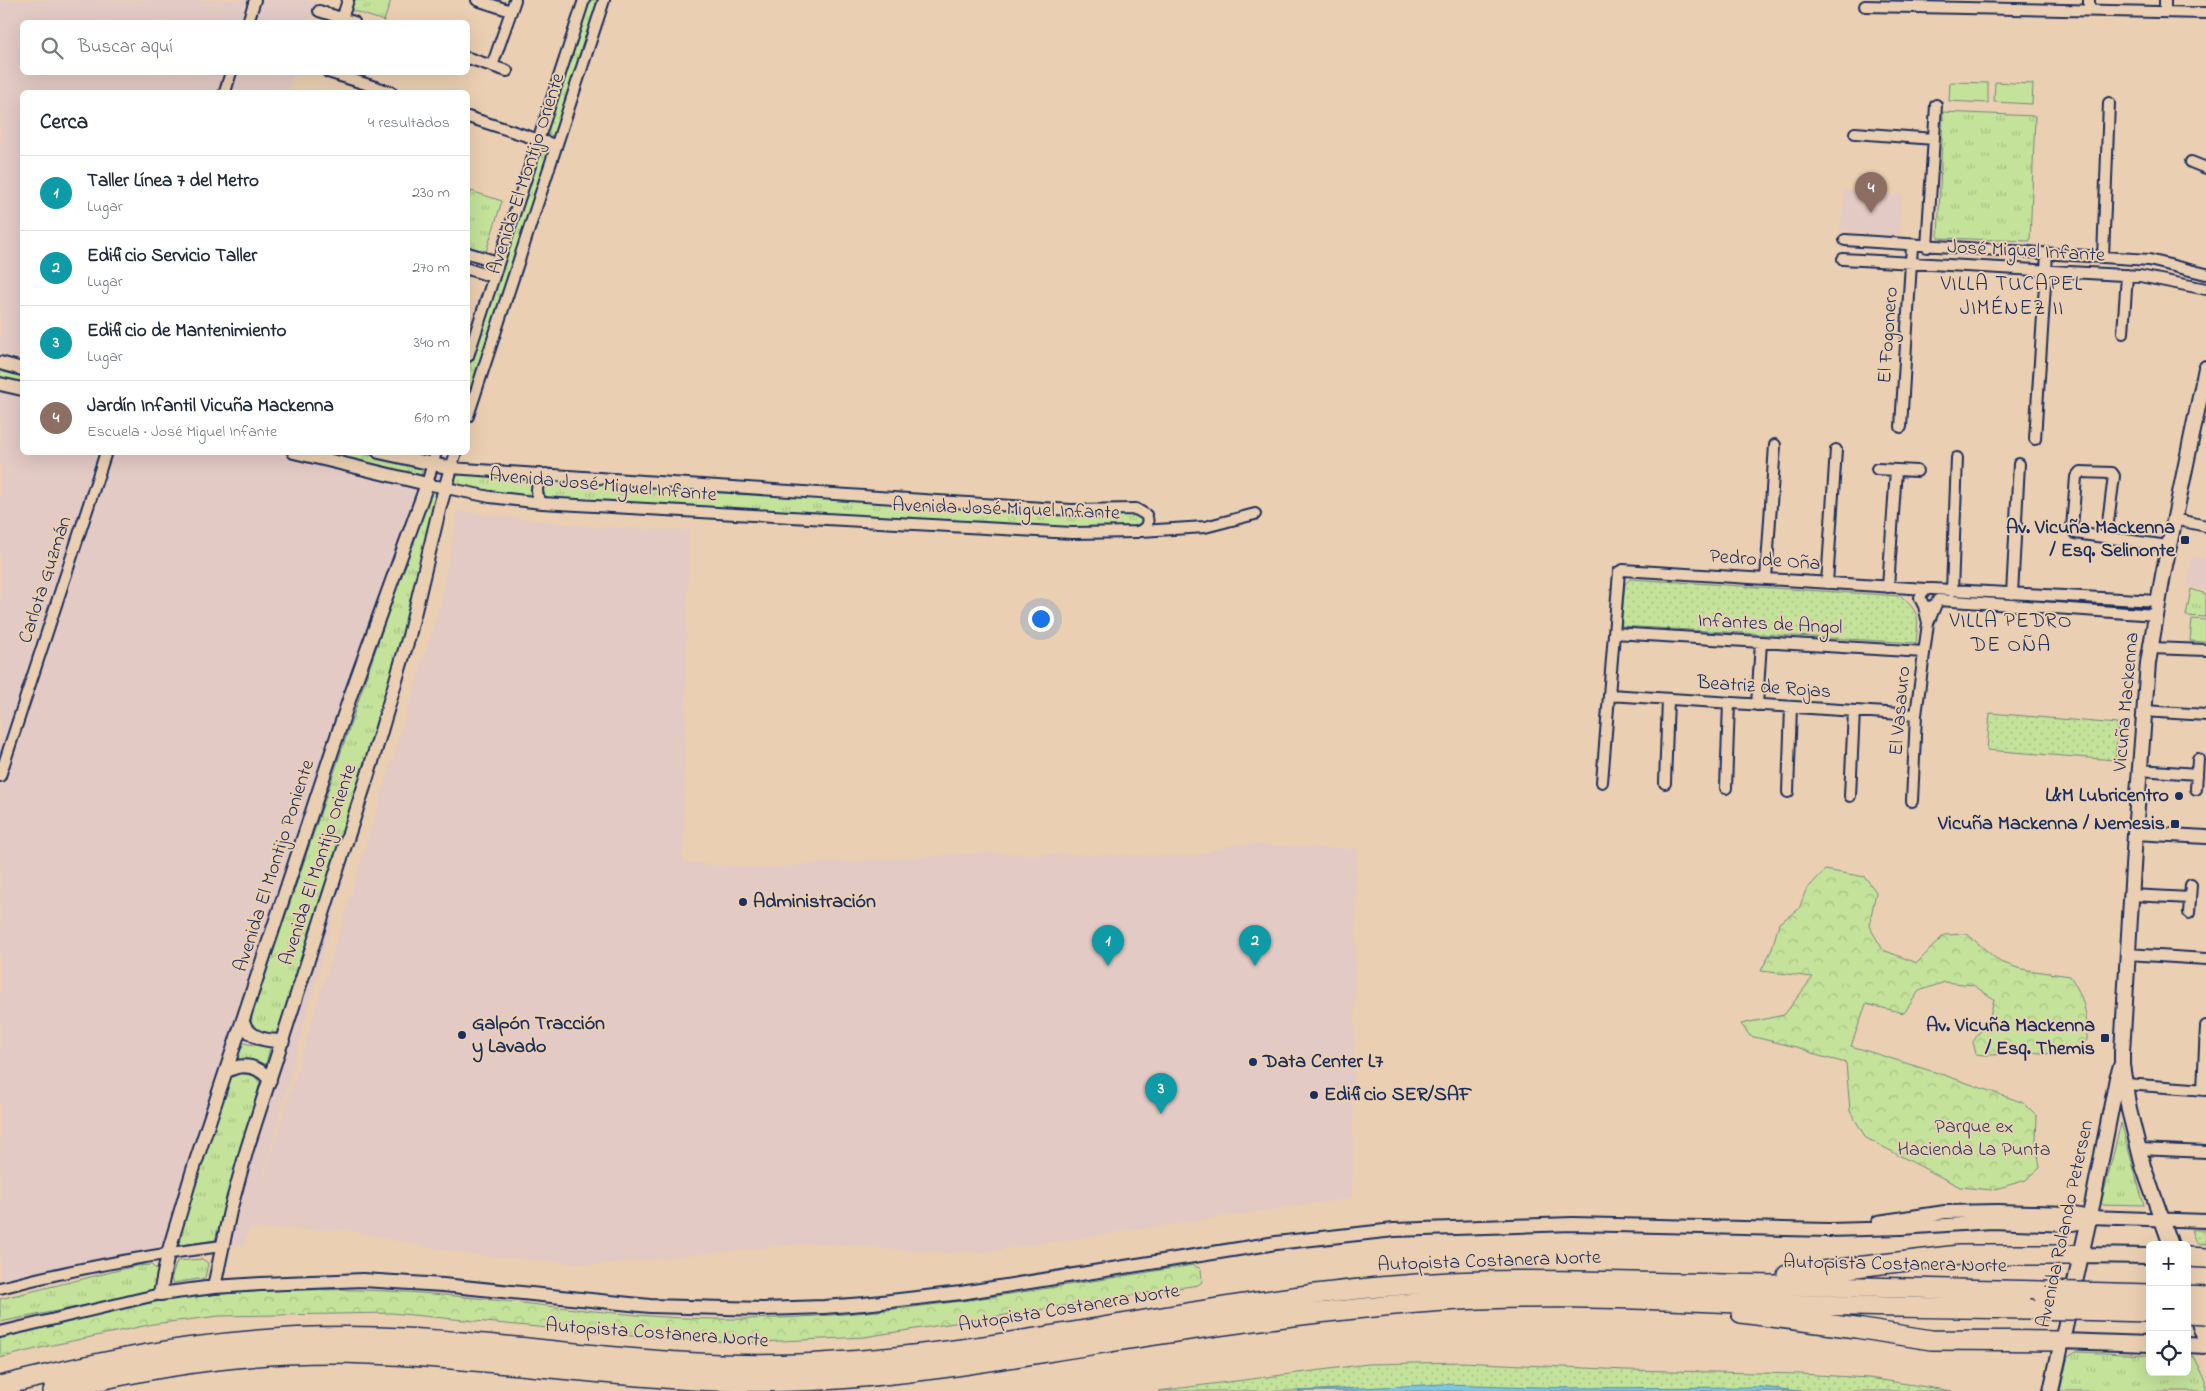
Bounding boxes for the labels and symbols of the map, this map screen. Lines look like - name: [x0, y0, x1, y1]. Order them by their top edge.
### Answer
- street label: Avenida El Montijo Oriente: [481, 70, 573, 278]
- pin: 4: [1855, 172, 1887, 213]
- street label: José Miguel Infante: [1946, 233, 2106, 272]
- district label: VILLA TUCAPEL JIMÉNEZ II: [1940, 270, 2083, 324]
- street label: El Fogonero: [1871, 286, 1908, 384]
- street label: Avenida José Miguel Infante: [488, 462, 718, 511]
- street label: Avenida José Miguel Infante: [892, 492, 1120, 529]
- street label: Carlota Guzmán: [12, 513, 80, 647]
- place label: Av. Vicuña Mackenna / Esq. Selinonte: [2006, 514, 2176, 566]
- marker: Av. Vicuña Mackenna / Esq. Selinonte: [2179, 534, 2191, 546]
- street label: Pedro de Oña: [1709, 543, 1821, 579]
- your location: [1028, 606, 1054, 632]
- street label: Infantes de Angol: [1697, 607, 1843, 644]
- district label: VILLA PEDRO DE OÑA: [1949, 607, 2072, 661]
- street label: Vicuña Mackenna: [2106, 631, 2148, 774]
- street label: El Vasauro: [1883, 665, 1919, 757]
- street label: Beatriz de Rojas: [1695, 669, 1832, 707]
- street label: Avenida El Montijo Poniente: [227, 756, 323, 976]
- street label: Avenida El Montijo Oriente: [273, 761, 365, 969]
- place label: L&M Lubricentro: [2045, 782, 2169, 811]
- marker: L&M Lubricentro: [2173, 790, 2185, 802]
- place label: Vicuña Mackenna / Nemesis: [1937, 810, 2165, 839]
- marker: Vicuña Mackenna / Nemesis: [2169, 818, 2181, 830]
- place label: Administración: [753, 888, 876, 917]
- marker: Administración: [737, 896, 749, 908]
- pin: 1: [1092, 925, 1124, 966]
- pin: 2: [1239, 925, 1271, 966]
- place label: Galpón Tracción y Lavado: [472, 1010, 605, 1063]
- place label: Av. Vicuña Mackenna / Esq. Themis: [1926, 1012, 2095, 1064]
- marker: Galpón Tracción y Lavado: [456, 1029, 468, 1041]
- marker: Av. Vicuña Mackenna / Esq. Themis: [2099, 1032, 2111, 1044]
- place label: Data Center L7: [1262, 1048, 1384, 1077]
- marker: Data Center L7: [1247, 1056, 1259, 1068]
- pin: 3: [1145, 1073, 1177, 1114]
- place label: Edificio SER/SAF: [1324, 1081, 1472, 1110]
- marker: Edificio SER/SAF: [1308, 1089, 1320, 1101]
- park label: Parque ex Hacienda La Punta: [1897, 1113, 2051, 1165]
- street label: Avenida Rolando Petersen: [2030, 1117, 2102, 1331]
- street label: Autopista Costanera Norte: [1377, 1244, 1601, 1280]
- street label: Autopista Costanera Norte: [1783, 1249, 2007, 1281]
- street label: Autopista Costanera Norte: [956, 1277, 1182, 1341]
- street label: Autopista Costanera Norte: [544, 1312, 770, 1356]

